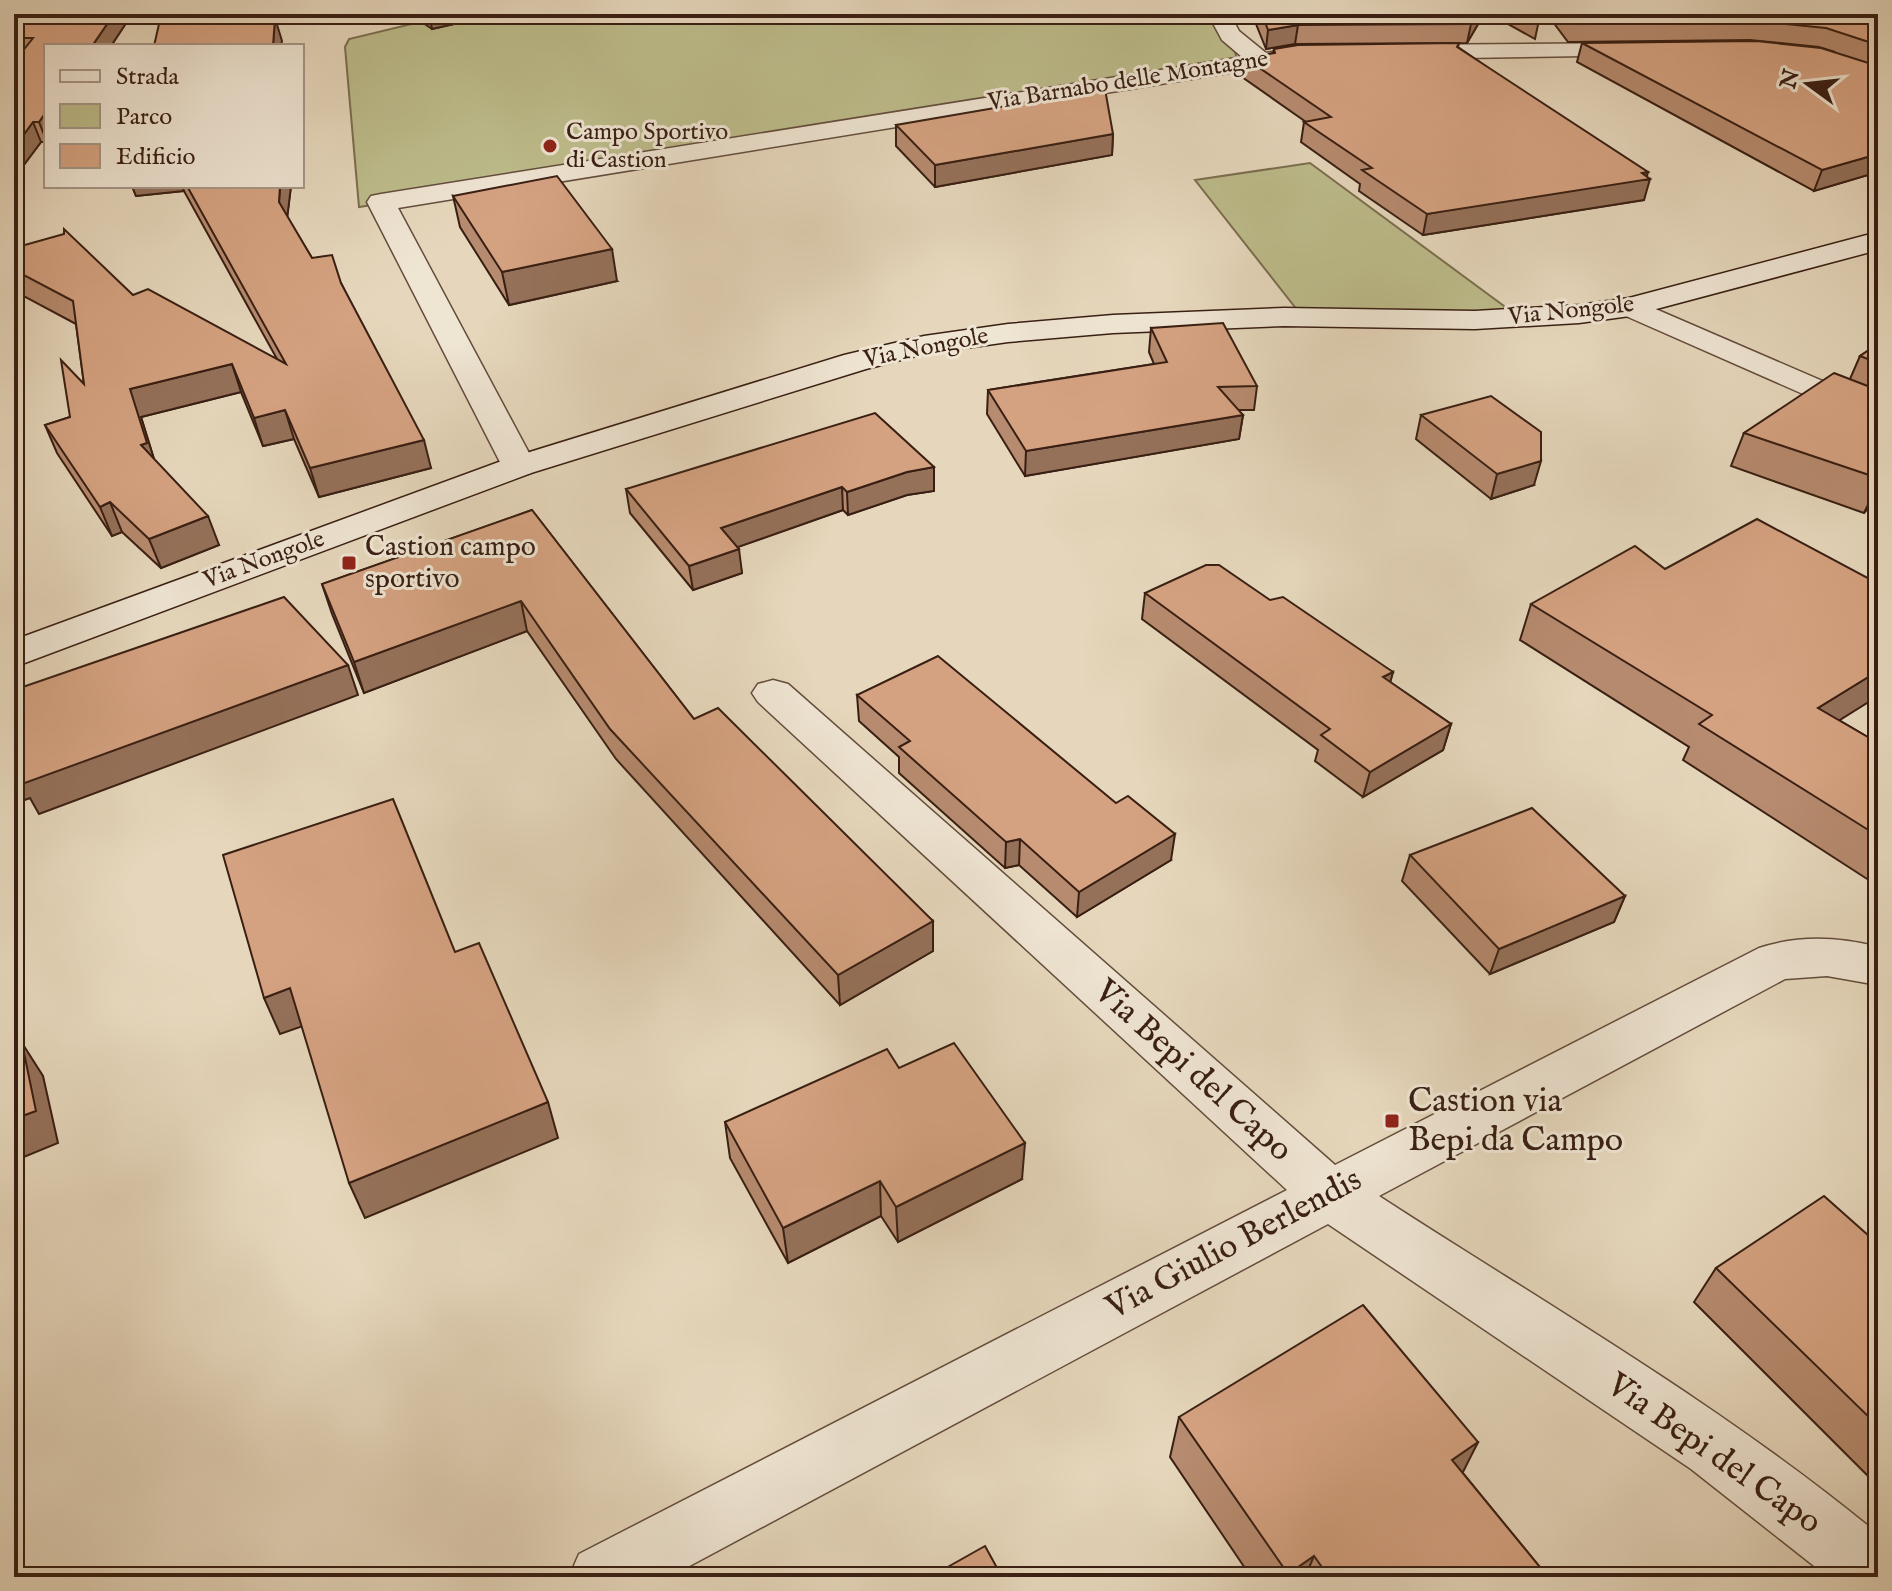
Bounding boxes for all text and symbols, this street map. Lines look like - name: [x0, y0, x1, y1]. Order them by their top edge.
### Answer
- legend: [44, 44, 304, 188]
- street label: Via Barnabo delle Montagne: [985, 44, 1270, 119]
- north arrow: [1768, 44, 1848, 124]
- text: Strada: [116, 62, 180, 93]
- text: N: [1774, 67, 1807, 93]
- text: Parco: [116, 102, 172, 133]
- place label: Campo Sportivo di Castion: [566, 117, 728, 176]
- marker: Campo Sportivo di Castion: [541, 137, 559, 155]
- text: Edificio: [116, 142, 195, 173]
- street label: Via Nongole: [1505, 289, 1636, 333]
- street label: Via Nongole: [860, 321, 991, 375]
- street label: Via Nongole: [198, 524, 329, 597]
- place label: Castion campo sportivo: [365, 530, 536, 597]
- marker: Castion campo sportivo: [340, 554, 358, 572]
- street label: Via Bepi del Capo: [1084, 970, 1301, 1171]
- place label: Castion via Bepi da Campo: [1408, 1080, 1623, 1162]
- marker: Castion via Bepi da Campo: [1383, 1112, 1401, 1130]
- street label: Via Giulio Berlendis: [1098, 1158, 1369, 1330]
- street label: Via Bepi del Capo: [1597, 1363, 1830, 1544]

